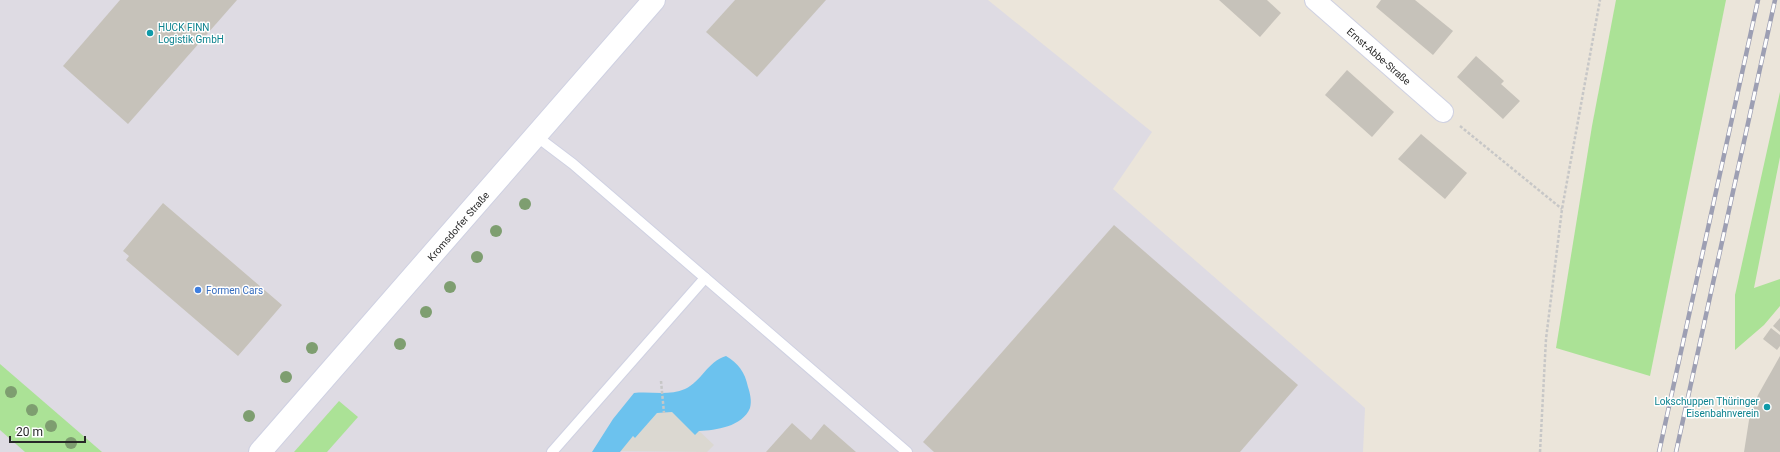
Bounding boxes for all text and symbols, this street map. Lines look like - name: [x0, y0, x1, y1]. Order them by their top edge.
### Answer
- place label: HUCK FINN Logistik GmbH: [158, 22, 224, 45]
- street label: Ernst-Abbe-Straße: [1345, 26, 1413, 87]
- marker: HUCK FINN Logistik GmbH: [145, 28, 155, 38]
- street label: Kromsdorfer Straße: [425, 190, 491, 263]
- marker: Formen Cars: [193, 285, 203, 295]
- place label: Formen Cars: [206, 285, 263, 296]
- place label: Lokschuppen Thüringer Eisenbahnverein: [1654, 396, 1760, 419]
- marker: Lokschuppen Thüringer Eisenbahnverein: [1762, 402, 1772, 412]
- scale bar: [10, 418, 85, 444]
- text: 20 m: [16, 425, 43, 439]

